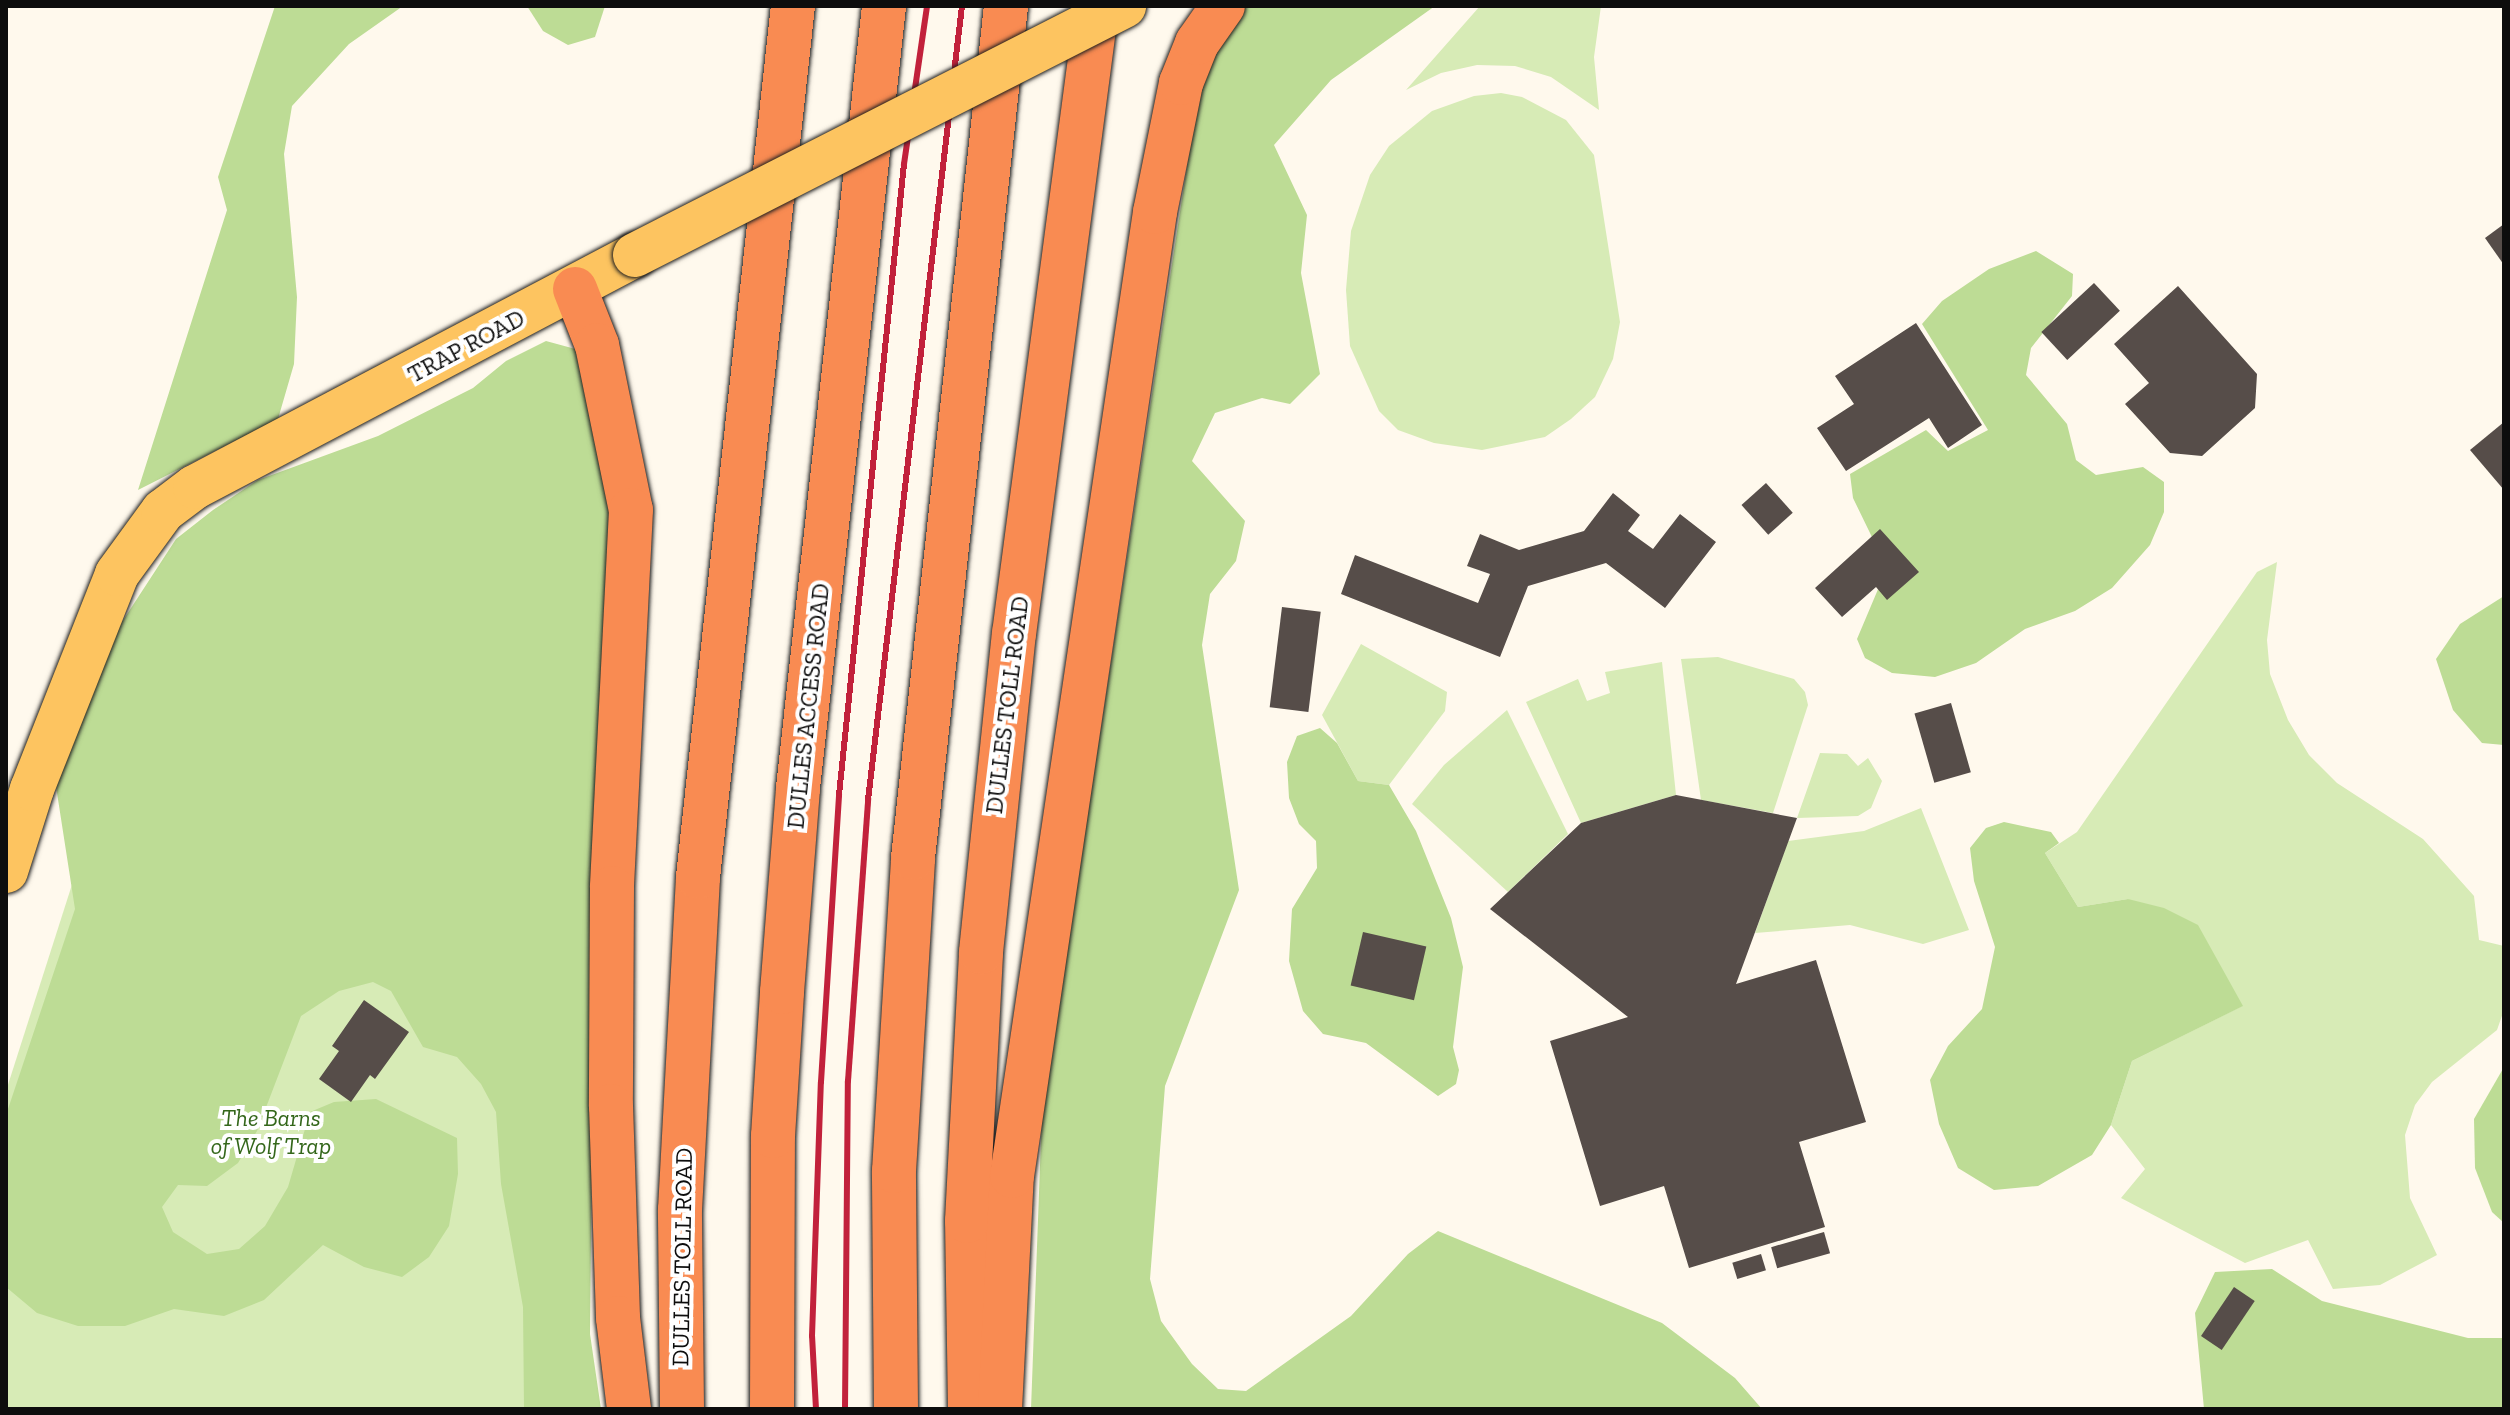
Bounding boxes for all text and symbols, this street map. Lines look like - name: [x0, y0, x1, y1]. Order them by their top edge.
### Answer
- street label: TRAP ROAD: [403, 303, 529, 389]
- street label: DULLES ACCESS ROAD: [781, 581, 835, 831]
- street label: DULLES TOLL ROAD: [979, 594, 1035, 816]
- park label: The Barns of Wolf Trap: [210, 1104, 332, 1160]
- street label: DULLES TOLL ROAD: [666, 1147, 698, 1367]

